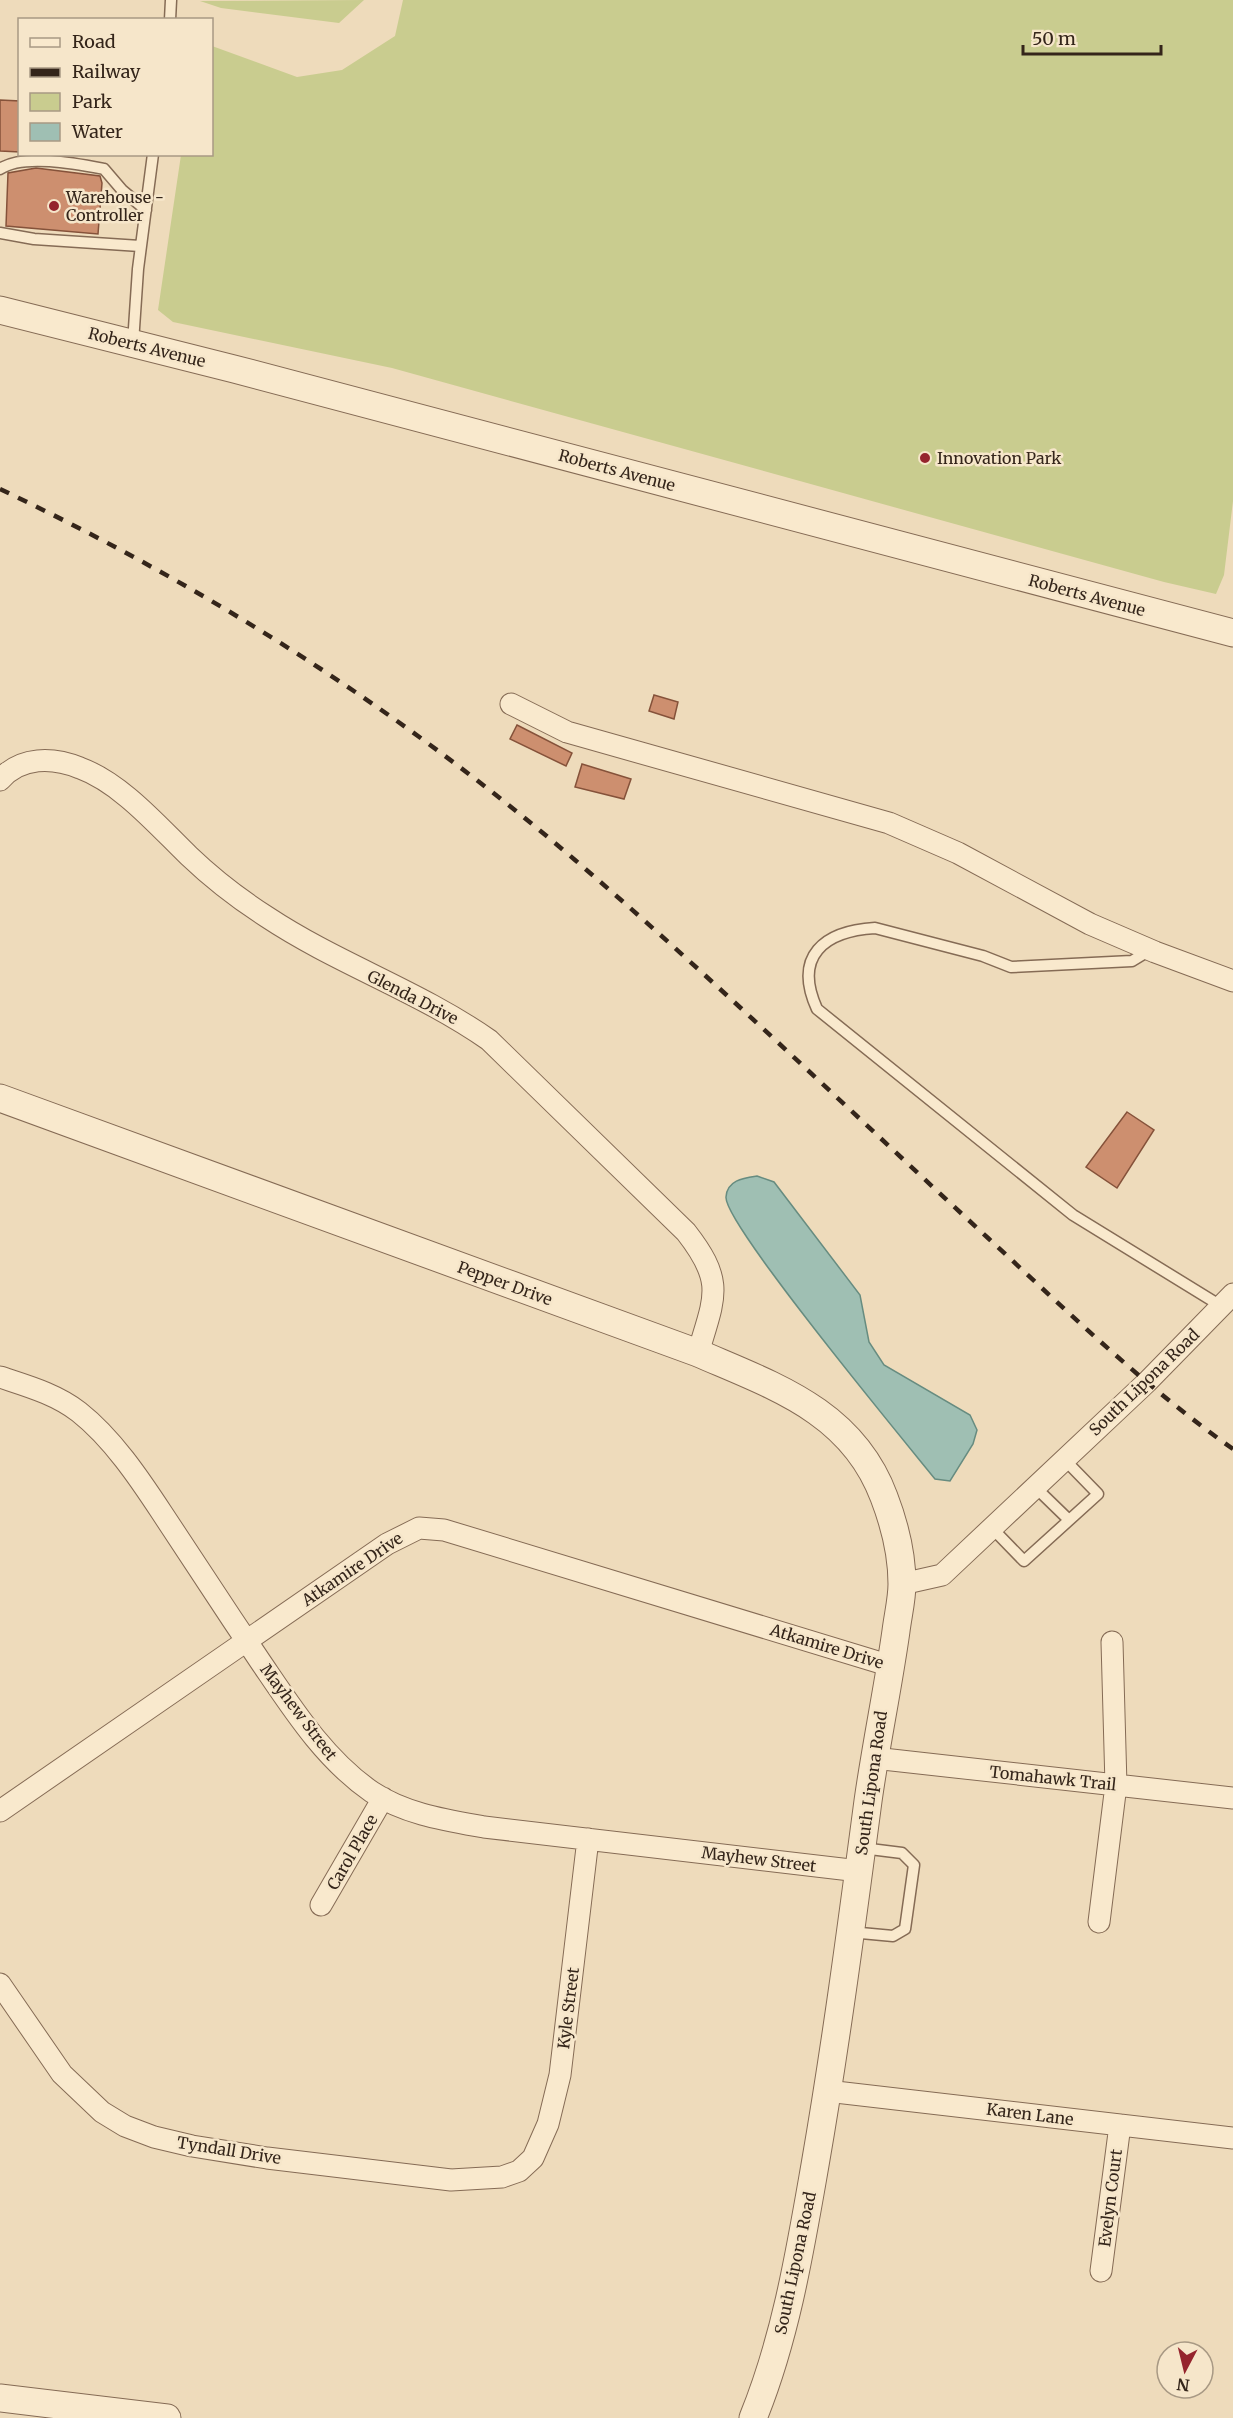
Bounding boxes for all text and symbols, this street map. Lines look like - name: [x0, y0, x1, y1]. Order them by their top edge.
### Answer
- legend: [18, 18, 213, 156]
- scale bar: [1023, 18, 1161, 56]
- text: 50 m: [1032, 27, 1076, 50]
- text: Road: [72, 30, 116, 53]
- text: Railway: [72, 60, 141, 83]
- text: Park: [72, 90, 113, 113]
- text: Water: [71, 120, 123, 143]
- place label: Warehouse - Controller: [65, 187, 164, 225]
- marker: Warehouse - Controller: [47, 199, 61, 213]
- street label: Roberts Avenue: [86, 323, 208, 371]
- street label: Roberts Avenue: [556, 445, 678, 495]
- place label: Innovation Park: [937, 448, 1062, 468]
- marker: Innovation Park: [918, 451, 932, 465]
- street label: Roberts Avenue: [1026, 570, 1148, 620]
- street label: Glenda Drive: [364, 966, 462, 1028]
- street label: Pepper Drive: [455, 1257, 555, 1309]
- street label: South Lipona Road: [1085, 1324, 1204, 1440]
- street label: Atkamire Drive: [297, 1528, 406, 1611]
- street label: Atkamire Drive: [767, 1619, 886, 1673]
- street label: Mayhew Street: [256, 1660, 342, 1765]
- street label: South Lipona Road: [851, 1709, 891, 1856]
- street label: Tomahawk Trail: [989, 1761, 1118, 1795]
- street label: Carol Place: [322, 1811, 382, 1893]
- street label: Mayhew Street: [701, 1842, 818, 1876]
- street label: Kyle Street: [553, 1965, 583, 2050]
- street label: Karen Lane: [985, 2099, 1075, 2129]
- street label: Tyndall Drive: [176, 2132, 282, 2168]
- street label: Evelyn Court: [1094, 2147, 1126, 2248]
- street label: South Lipona Road: [770, 2189, 820, 2336]
- north arrow: [1155, 2340, 1215, 2400]
- text: N: [1175, 2374, 1191, 2396]

